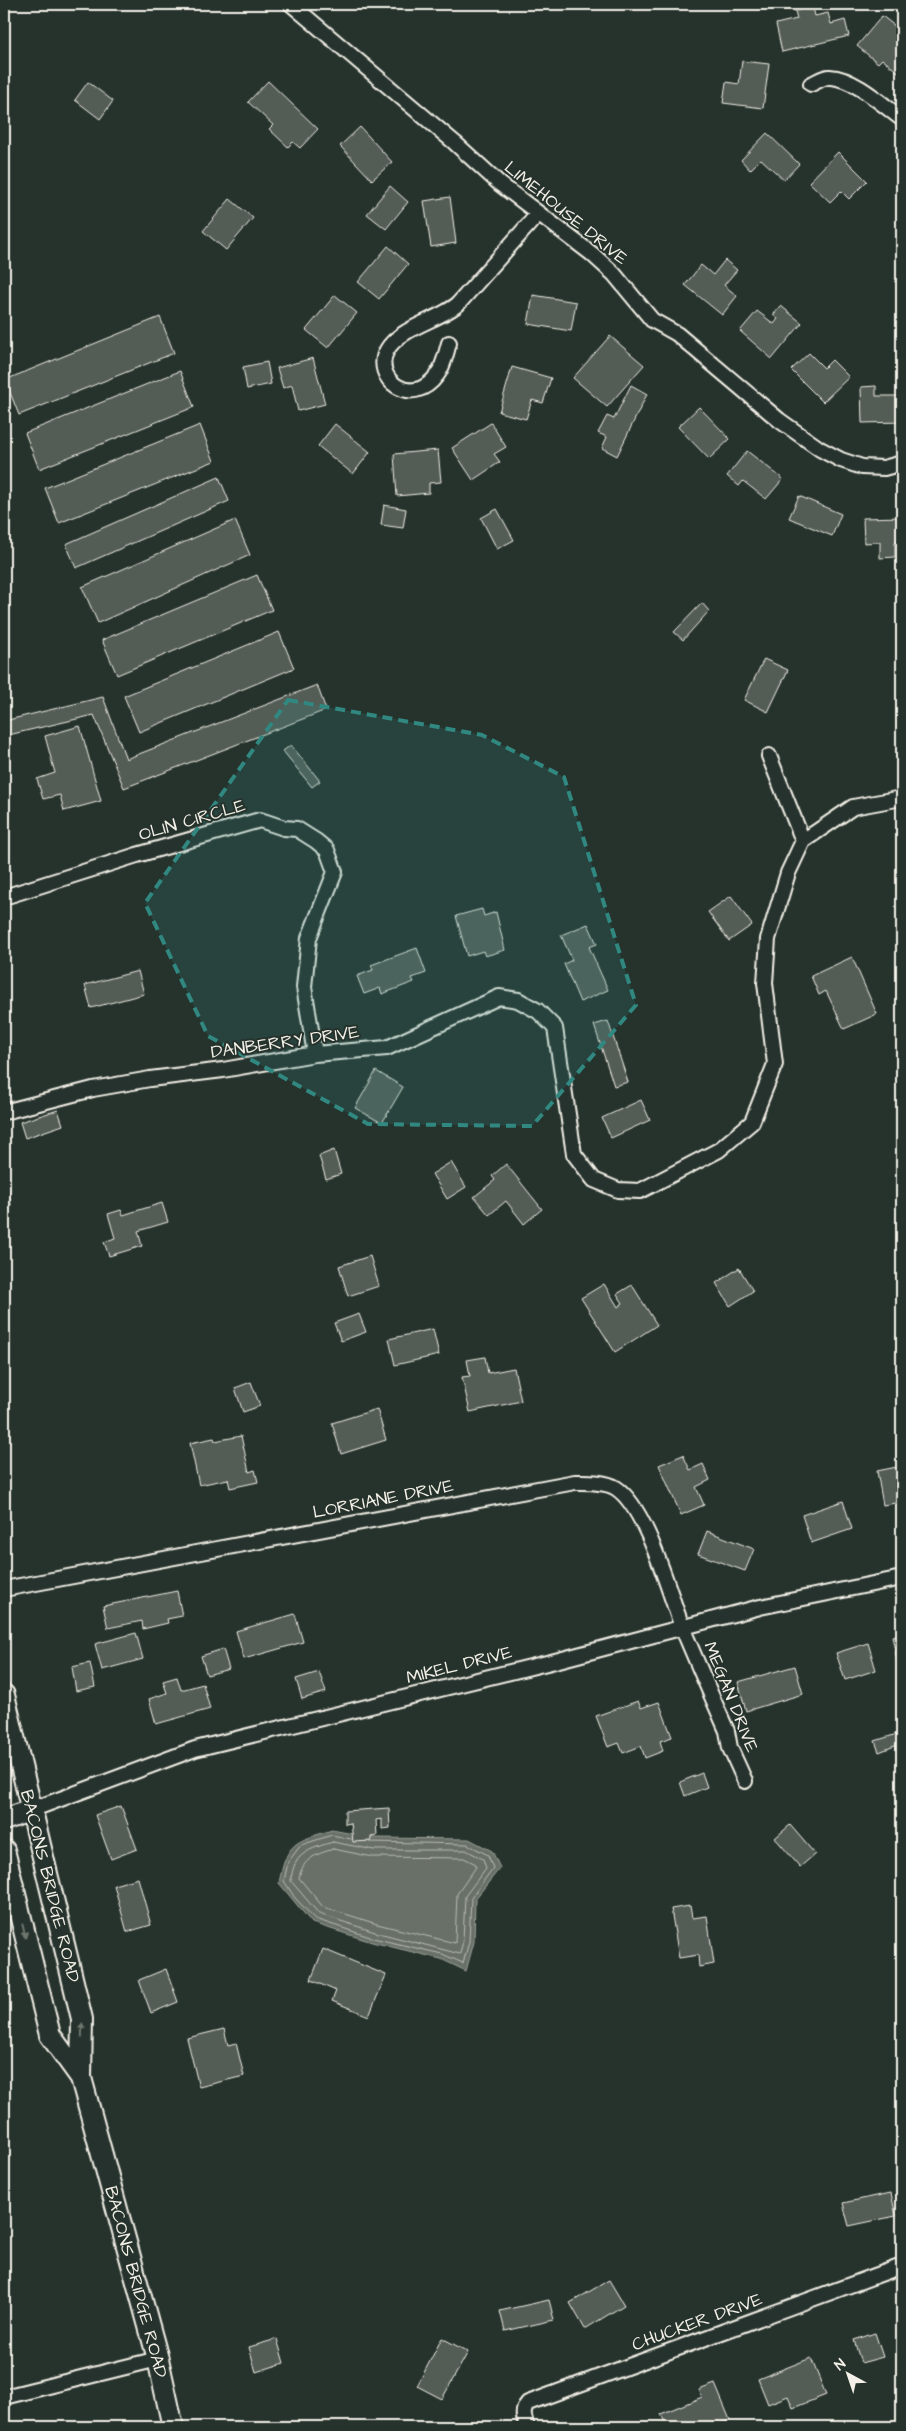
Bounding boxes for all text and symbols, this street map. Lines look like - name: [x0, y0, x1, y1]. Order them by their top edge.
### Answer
- street label: LIMEHOUSE DRIVE: [499, 155, 633, 271]
- street label: OLIN CIRCLE: [136, 793, 249, 847]
- street label: DANBERRY DRIVE: [209, 1019, 361, 1065]
- street label: LORRIANE DRIVE: [311, 1473, 456, 1525]
- street label: MEGAN DRIVE: [697, 1638, 765, 1756]
- street label: MIKEL DRIVE: [404, 1640, 515, 1690]
- street label: BACONS BRIDGE ROAD: [14, 1787, 86, 1985]
- one-way arrow: [20, 1924, 28, 1939]
- one-way arrow: [78, 2021, 86, 2037]
- street label: BACONS BRIDGE ROAD: [98, 2183, 174, 2381]
- street label: CHUCKER DRIVE: [628, 2287, 766, 2357]
- north arrow: [824, 2348, 874, 2398]
- text: N: [830, 2354, 850, 2375]

